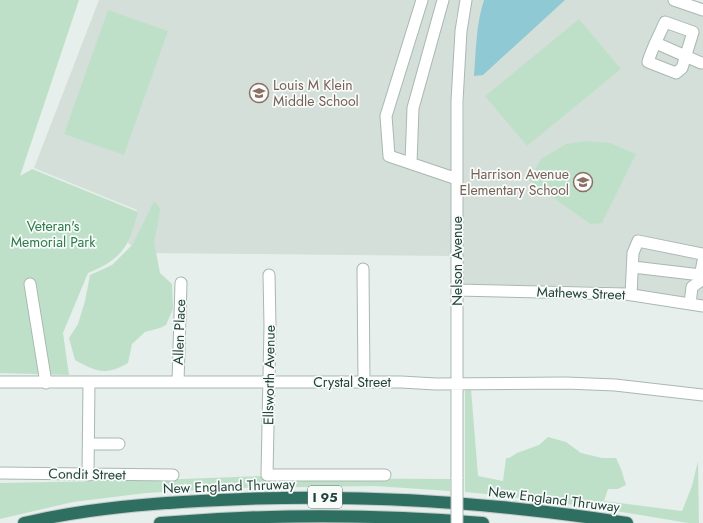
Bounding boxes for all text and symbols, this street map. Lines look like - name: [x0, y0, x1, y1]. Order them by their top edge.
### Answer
- place label: Louis M Klein Middle School: [273, 75, 359, 111]
- school or university icon: Louis M Klein Middle School: [248, 82, 270, 104]
- place label: Harrison Avenue Elementary School: [459, 164, 569, 200]
- school or university icon: Harrison Avenue Elementary School: [572, 171, 594, 193]
- park label: Veteran's Memorial Park: [11, 216, 96, 252]
- street label: Nelson Avenue: [447, 216, 467, 306]
- street label: Mathews Street: [536, 281, 626, 305]
- street label: Allen Place: [168, 299, 190, 365]
- street label: Ellsworth Avenue: [258, 325, 280, 425]
- street label: Crystal Street: [313, 372, 391, 392]
- street label: Condit Street: [48, 463, 126, 485]
- street label: New England Thruway: [162, 474, 296, 498]
- street label: New England Thruway: [487, 481, 622, 517]
- road number: I 95: [308, 486, 342, 508]

